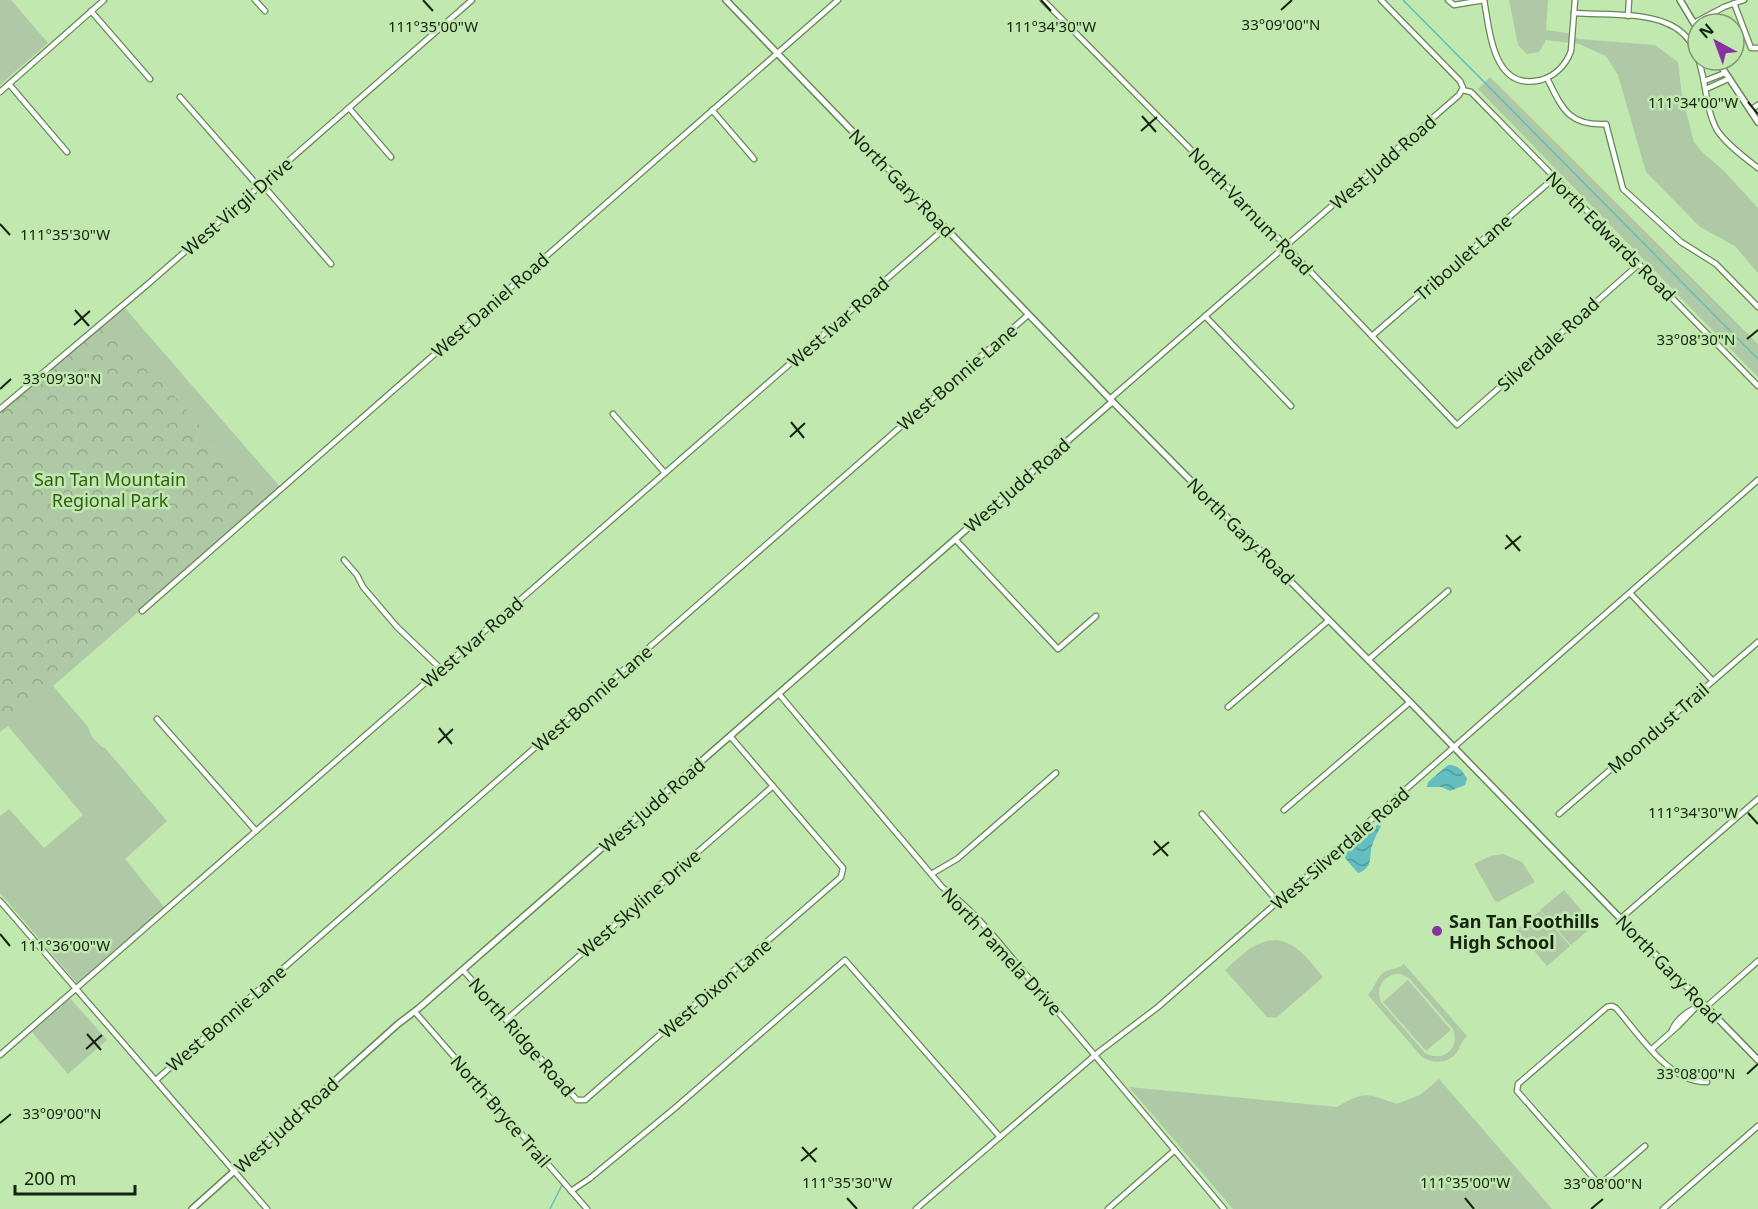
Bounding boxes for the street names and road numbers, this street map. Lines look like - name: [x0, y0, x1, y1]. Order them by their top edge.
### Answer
- street label: West Judd Road: [1325, 109, 1441, 215]
- street label: North Gary Road: [844, 124, 960, 242]
- street label: North Varnum Road: [1184, 142, 1318, 280]
- street label: West Virgil Drive: [177, 151, 297, 261]
- street label: North Edwards Road: [1541, 166, 1681, 306]
- street label: Triboulet Lane: [1409, 208, 1517, 306]
- street label: West Daniel Road: [426, 247, 554, 363]
- street label: West Ivar Road: [782, 271, 894, 373]
- street label: Silverdale Road: [1492, 292, 1604, 396]
- street label: West Bonnie Lane: [892, 318, 1022, 436]
- street label: West Judd Road: [959, 432, 1075, 538]
- street label: North Gary Road: [1182, 472, 1300, 590]
- street label: West Ivar Road: [416, 591, 528, 693]
- street label: West Bonnie Lane: [527, 639, 657, 757]
- street label: Moondust Trail: [1602, 677, 1714, 779]
- street label: West Judd Road: [594, 752, 710, 858]
- street label: West Silverdale Road: [1266, 781, 1414, 915]
- street label: West Skyline Drive: [573, 843, 705, 963]
- street label: North Pamela Drive: [937, 882, 1067, 1020]
- street label: North Gary Road: [1611, 910, 1727, 1028]
- street label: West Dixon Lane: [654, 933, 776, 1043]
- street label: West Bonnie Lane: [161, 959, 291, 1077]
- street label: North Ridge Road: [464, 972, 580, 1102]
- street label: North Bryce Trail: [445, 1050, 557, 1172]
- street label: West Judd Road: [229, 1072, 343, 1178]

